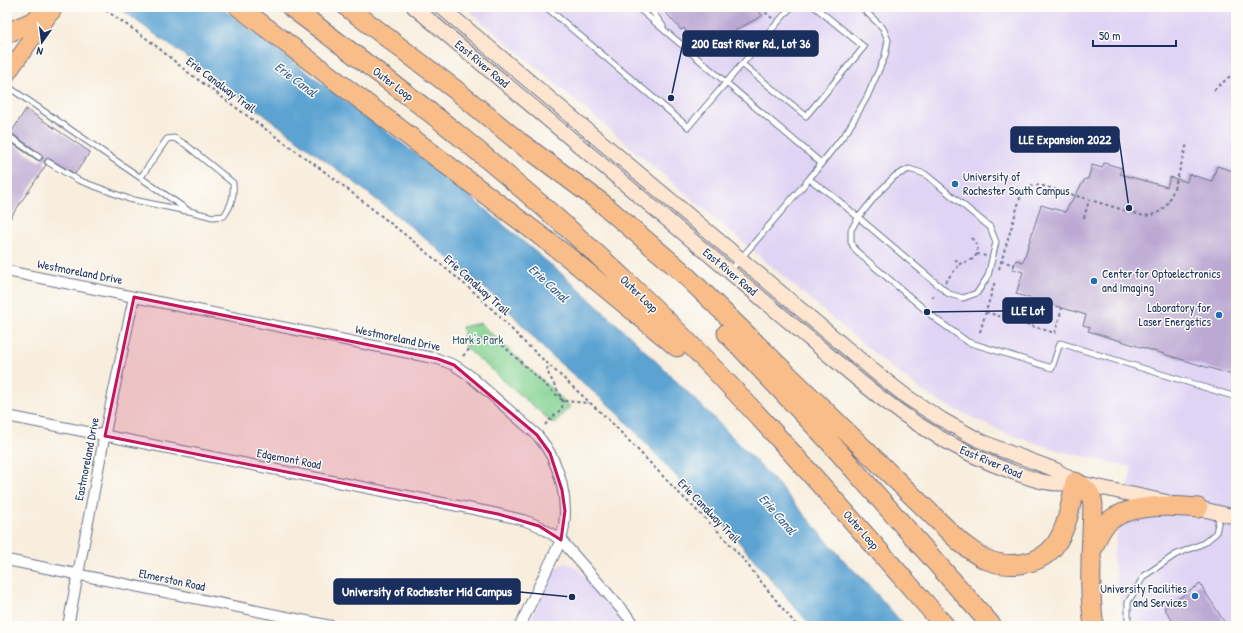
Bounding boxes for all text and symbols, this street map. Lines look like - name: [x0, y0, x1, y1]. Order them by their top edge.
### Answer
- north arrow: [22, 22, 62, 62]
- scale bar: [1093, 22, 1176, 48]
- text: 50 m: [1099, 27, 1120, 44]
- callout: 200 East River Rd., Lot 36: [683, 31, 818, 56]
- text: 200 East River Rd., Lot 36: [691, 34, 811, 52]
- street label: East River Road: [451, 36, 513, 92]
- text: N: [35, 44, 44, 59]
- street label: Erie Canalway Trail: [183, 53, 260, 117]
- water label: Erie Canal: [271, 57, 321, 101]
- street label: Outer Loop: [369, 63, 417, 105]
- callout: LLE Expansion 2022: [1011, 127, 1119, 152]
- text: LLE Expansion 2022: [1019, 130, 1112, 149]
- place label: University of Rochester South Campus: [963, 168, 1070, 199]
- marker: University of Rochester South Campus: [950, 179, 960, 189]
- street label: East River Road: [699, 244, 761, 300]
- street label: Erie Canalway Trail: [441, 250, 515, 319]
- street label: Westmoreland Drive: [36, 255, 124, 288]
- water label: Erie Canal: [525, 260, 573, 306]
- place label: Center for Optoelectronics and Imaging: [1102, 265, 1221, 296]
- street label: Outer Loop: [617, 271, 662, 316]
- marker: Center for Optoelectronics and Imaging: [1089, 276, 1099, 286]
- callout: LLE Lot: [1003, 298, 1052, 323]
- place label: Laboratory for Laser Energetics: [1139, 299, 1211, 330]
- text: LLE Lot: [1012, 301, 1045, 319]
- marker: Laboratory for Laser Energetics: [1214, 310, 1224, 320]
- street label: Westmoreland Drive: [354, 320, 442, 355]
- park label: Mark's Park: [453, 331, 503, 348]
- street label: Eastmoreland Drive: [70, 416, 103, 502]
- street label: East River Road: [957, 441, 1025, 482]
- street label: Edgemont Road: [256, 444, 323, 473]
- street label: Erie Canalway Trail: [674, 475, 745, 547]
- water label: Erie Canal: [755, 490, 801, 539]
- street label: Outer Loop: [840, 506, 883, 553]
- street label: Elmerston Road: [137, 564, 207, 595]
- callout: University of Rochester Mid Campus: [334, 579, 520, 604]
- place label: University Facilities and Services: [1100, 580, 1187, 611]
- text: University of Rochester Mid Campus: [342, 582, 512, 601]
- marker: University Facilities and Services: [1190, 591, 1200, 601]

